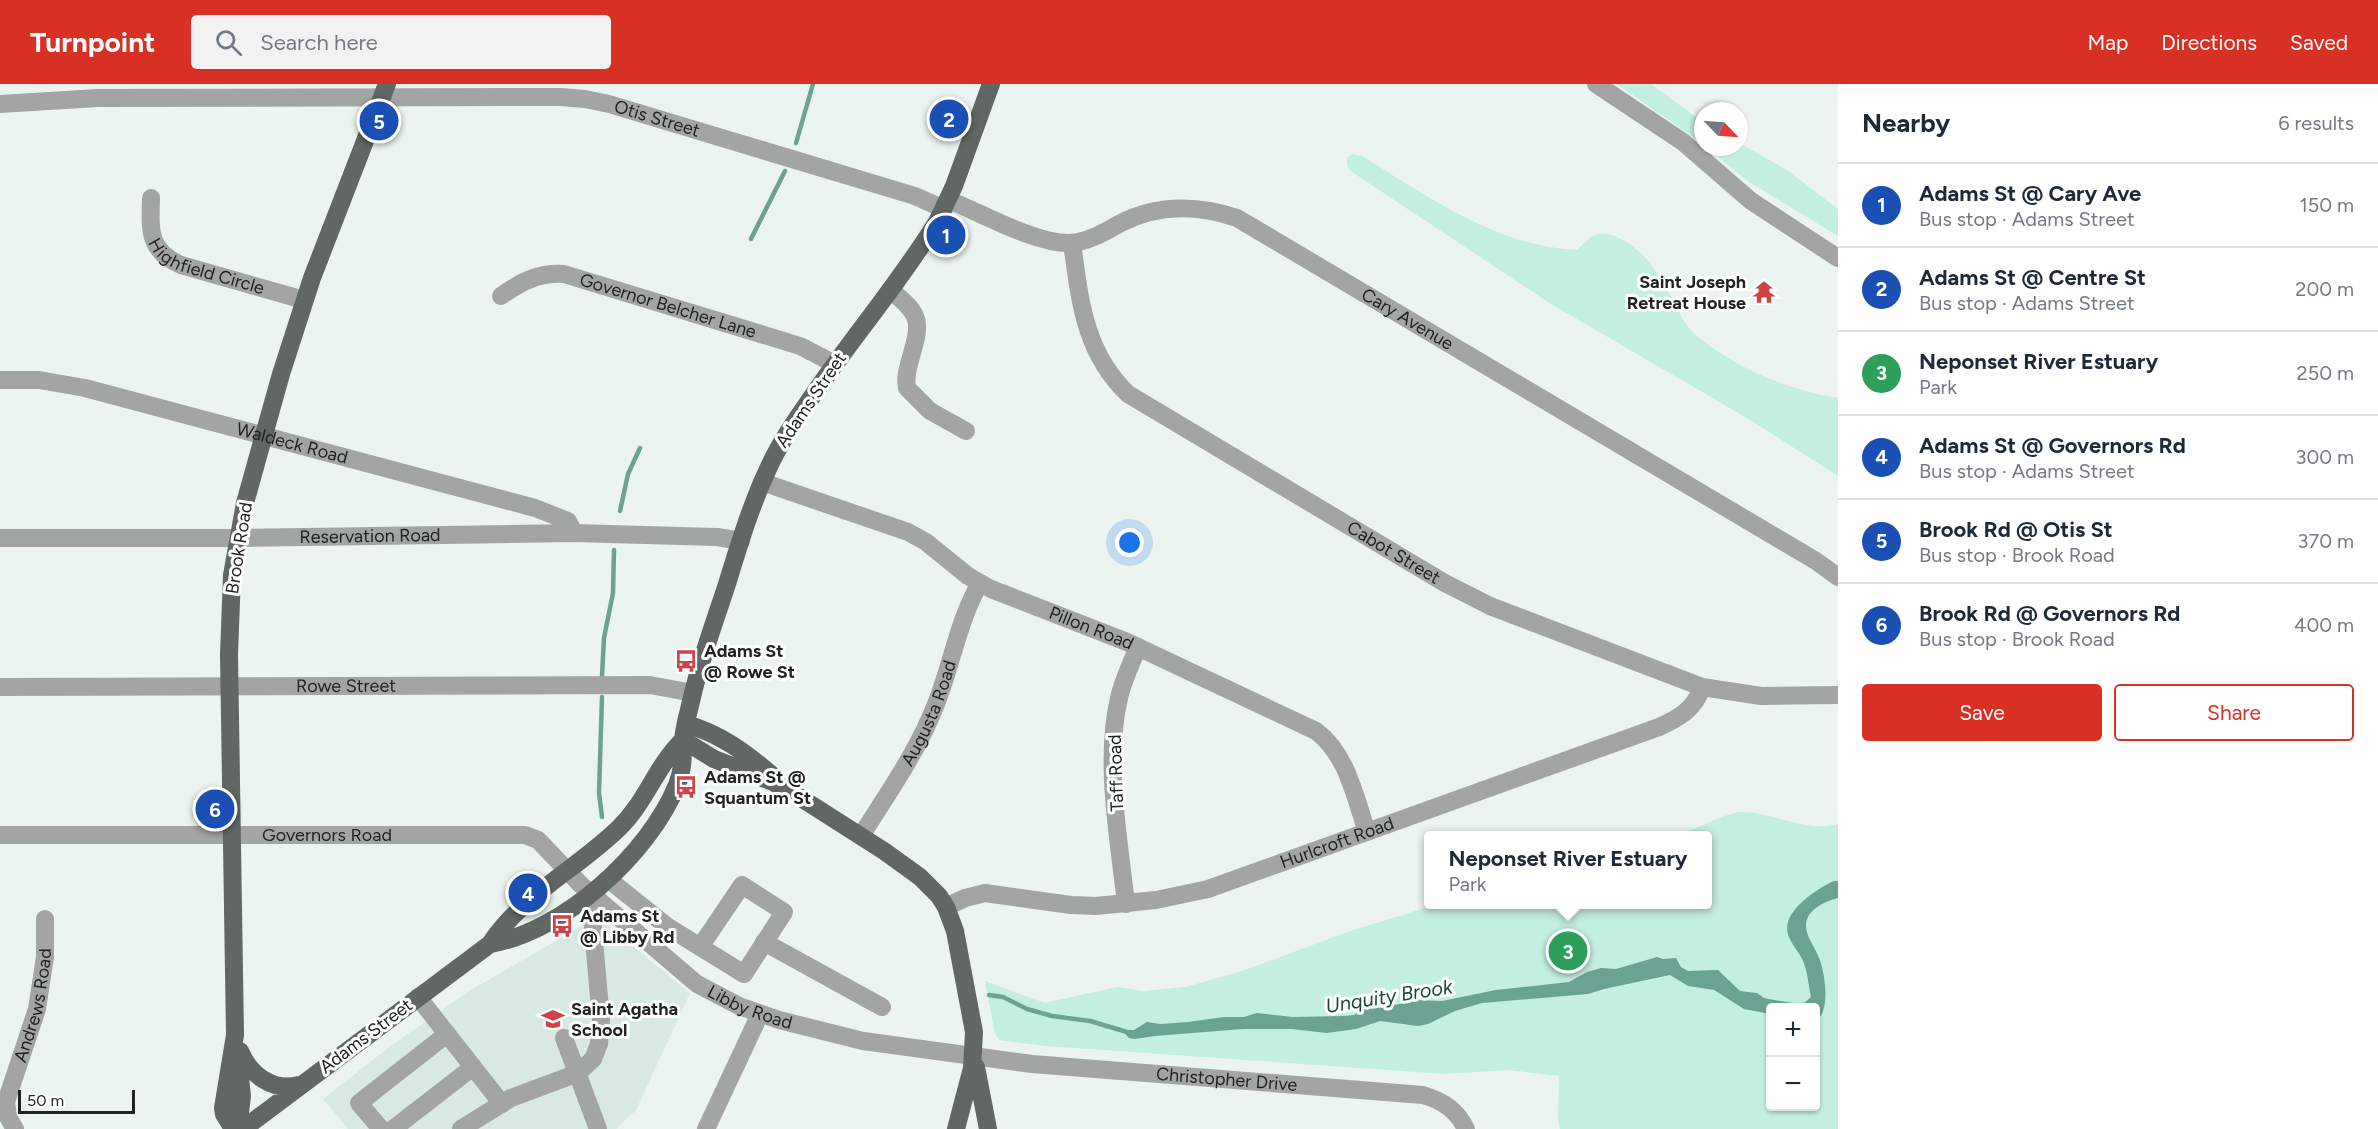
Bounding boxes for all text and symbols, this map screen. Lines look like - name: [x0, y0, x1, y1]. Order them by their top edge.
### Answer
- search box: [191, 15, 611, 69]
- text: Turnpoint: [30, 25, 155, 59]
- icon: search: [212, 26, 245, 59]
- text: Search here: [260, 29, 378, 56]
- text: Map: [2087, 30, 2128, 55]
- text: Directions: [2161, 30, 2257, 55]
- text: Saved: [2290, 30, 2348, 55]
- street label: Otis Street: [612, 95, 703, 142]
- pin: 2: [930, 96, 968, 141]
- pin: 5: [360, 99, 398, 144]
- north arrow: [1694, 102, 1748, 156]
- text: Nearby: [1862, 107, 1950, 139]
- text: 6 results: [2278, 111, 2354, 135]
- text: Adams St @ Cary Ave: [1919, 180, 2141, 207]
- text: 1: [1877, 193, 1886, 217]
- text: 150 m: [2299, 193, 2354, 217]
- text: Bus stop · Adams Street: [1919, 207, 2134, 231]
- pin: 1: [926, 212, 966, 258]
- street label: Highfield Circle: [143, 234, 267, 299]
- text: Adams St @ Centre St: [1919, 264, 2146, 291]
- street label: Governor Belcher Lane: [577, 268, 759, 343]
- place label: Saint Joseph Retreat House: [1627, 271, 1746, 314]
- text: 2: [1876, 277, 1887, 301]
- text: 200 m: [2295, 277, 2354, 301]
- temple icon: Saint Joseph Retreat House: [1751, 279, 1777, 305]
- street label: Cary Avenue: [1358, 283, 1458, 355]
- text: Bus stop · Adams Street: [1919, 291, 2134, 315]
- street label: Adams Street: [771, 348, 851, 452]
- text: Neponset River Estuary: [1919, 348, 2158, 375]
- text: 3: [1876, 361, 1887, 385]
- text: 250 m: [2297, 361, 2354, 385]
- text: Park: [1919, 375, 1957, 399]
- street label: Waldeck Road: [234, 418, 350, 469]
- text: Adams St @ Governors Rd: [1919, 432, 2186, 459]
- text: 4: [1875, 445, 1888, 469]
- text: 300 m: [2296, 445, 2354, 469]
- text: Bus stop · Adams Street: [1919, 459, 2134, 483]
- street label: Brook Road: [221, 501, 257, 595]
- street label: Cabot Street: [1343, 516, 1444, 589]
- text: Brook Rd @ Otis St: [1919, 516, 2113, 543]
- street label: Reservation Road: [299, 524, 441, 548]
- your location: [1115, 528, 1144, 557]
- text: 5: [1876, 529, 1887, 553]
- text: 370 m: [2298, 529, 2354, 553]
- text: Bus stop · Brook Road: [1919, 543, 2115, 567]
- text: Brook Rd @ Governors Rd: [1919, 600, 2180, 627]
- street label: Pillon Road: [1046, 602, 1137, 655]
- text: 6: [1876, 613, 1887, 637]
- text: 400 m: [2294, 613, 2354, 637]
- text: Bus stop · Brook Road: [1919, 627, 2115, 651]
- place label: Adams St @ Rowe St: [704, 640, 795, 683]
- bus stop icon: Adams St @ Rowe St: [673, 648, 699, 674]
- street label: Augusta Road: [897, 658, 961, 770]
- street label: Rowe Street: [296, 675, 396, 697]
- button: Save: [1862, 684, 2102, 741]
- button: Share: [2114, 684, 2354, 741]
- street label: Taff Road: [1104, 734, 1128, 812]
- place label: Adams St @ Squantum St: [704, 766, 811, 809]
- bus stop icon: Adams St @ Squantum St: [673, 774, 699, 800]
- pin: 6: [196, 786, 234, 832]
- street label: Hurlcroft Road: [1277, 812, 1397, 873]
- street label: Governors Road: [262, 824, 392, 846]
- popup: [1424, 831, 1712, 909]
- text: Neponset River Estuary: [1448, 845, 1688, 872]
- pin: 4: [508, 870, 548, 916]
- text: Park: [1448, 872, 1486, 896]
- place label: Adams St @ Libby Rd: [580, 905, 675, 948]
- bus stop icon: Adams St @ Libby Rd: [549, 913, 575, 939]
- pin: 3: [1548, 928, 1588, 974]
- street label: Andrews Road: [9, 948, 56, 1065]
- water label: Unquity Brook: [1324, 974, 1455, 1018]
- street label: Libby Road: [704, 980, 795, 1034]
- street label: Adams Street: [315, 994, 417, 1078]
- place label: Saint Agatha School: [571, 998, 678, 1041]
- map controls: [1766, 1003, 1820, 1111]
- button: +: [1766, 1003, 1820, 1057]
- school or university icon: Saint Agatha School: [540, 1006, 566, 1032]
- button: −: [1766, 1057, 1820, 1111]
- street label: Christopher Drive: [1155, 1063, 1298, 1096]
- scale bar: [18, 1087, 135, 1114]
- text: 50 m: [27, 1091, 64, 1110]

